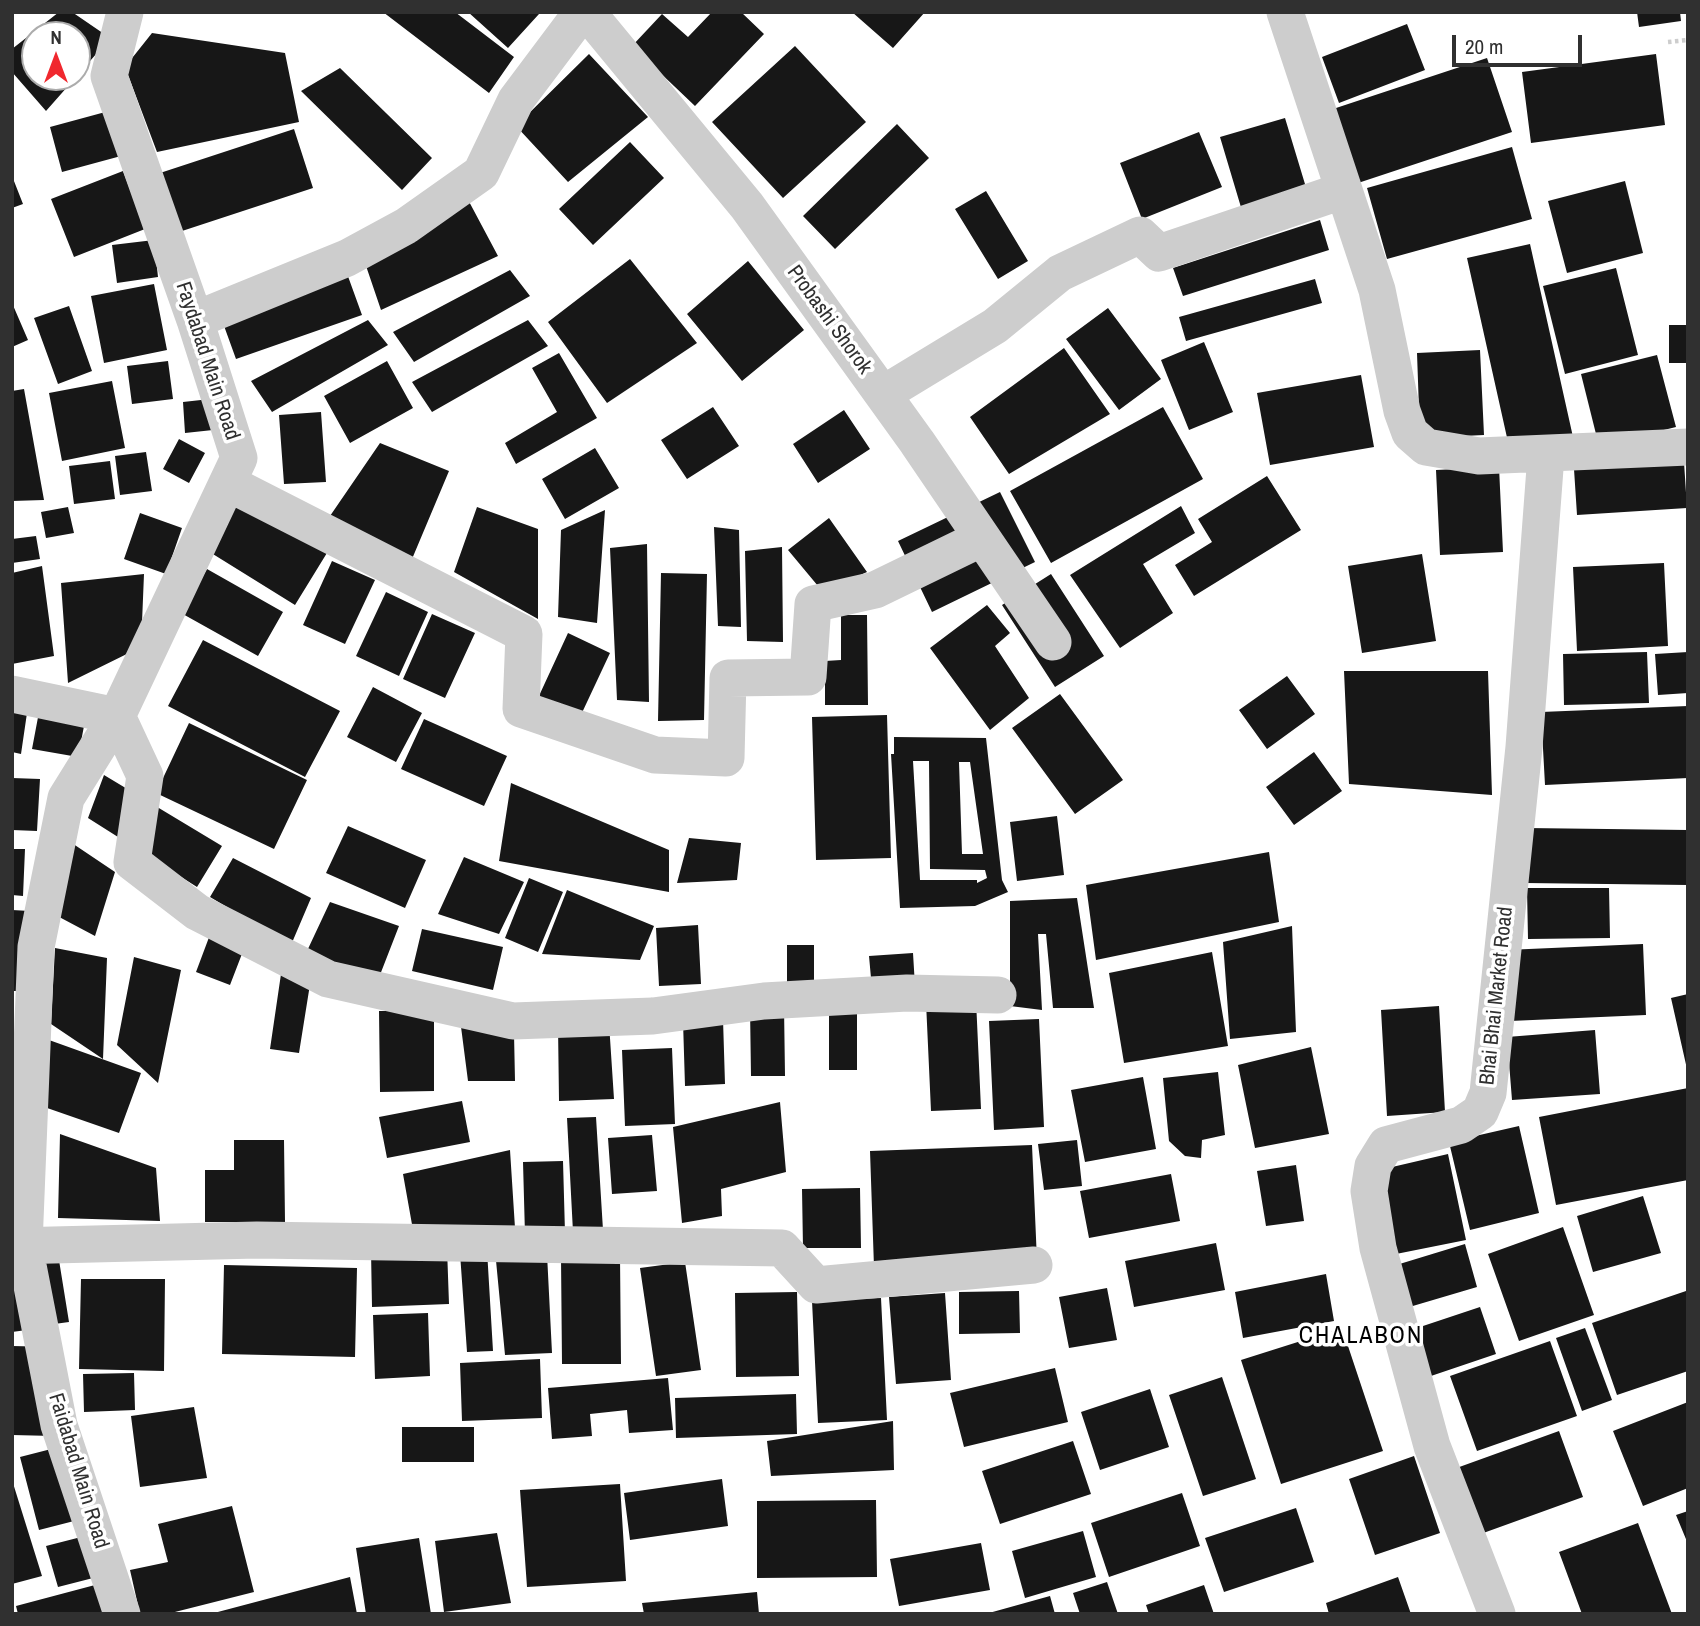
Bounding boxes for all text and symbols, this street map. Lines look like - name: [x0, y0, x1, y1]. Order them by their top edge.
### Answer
- north arrow: [21, 21, 91, 91]
- scale bar: [1455, 21, 1584, 65]
- text: N: [50, 24, 62, 50]
- text: 20 m: [1465, 32, 1503, 61]
- street label: Probashi Shorok: [781, 261, 877, 379]
- street label: Faydabad Main Road: [170, 279, 244, 443]
- street label: Bhai Bhai Market Road: [1475, 906, 1519, 1086]
- district label: CHALABON: [1300, 1323, 1422, 1351]
- street label: Faidabad Main Road: [42, 1390, 114, 1552]

